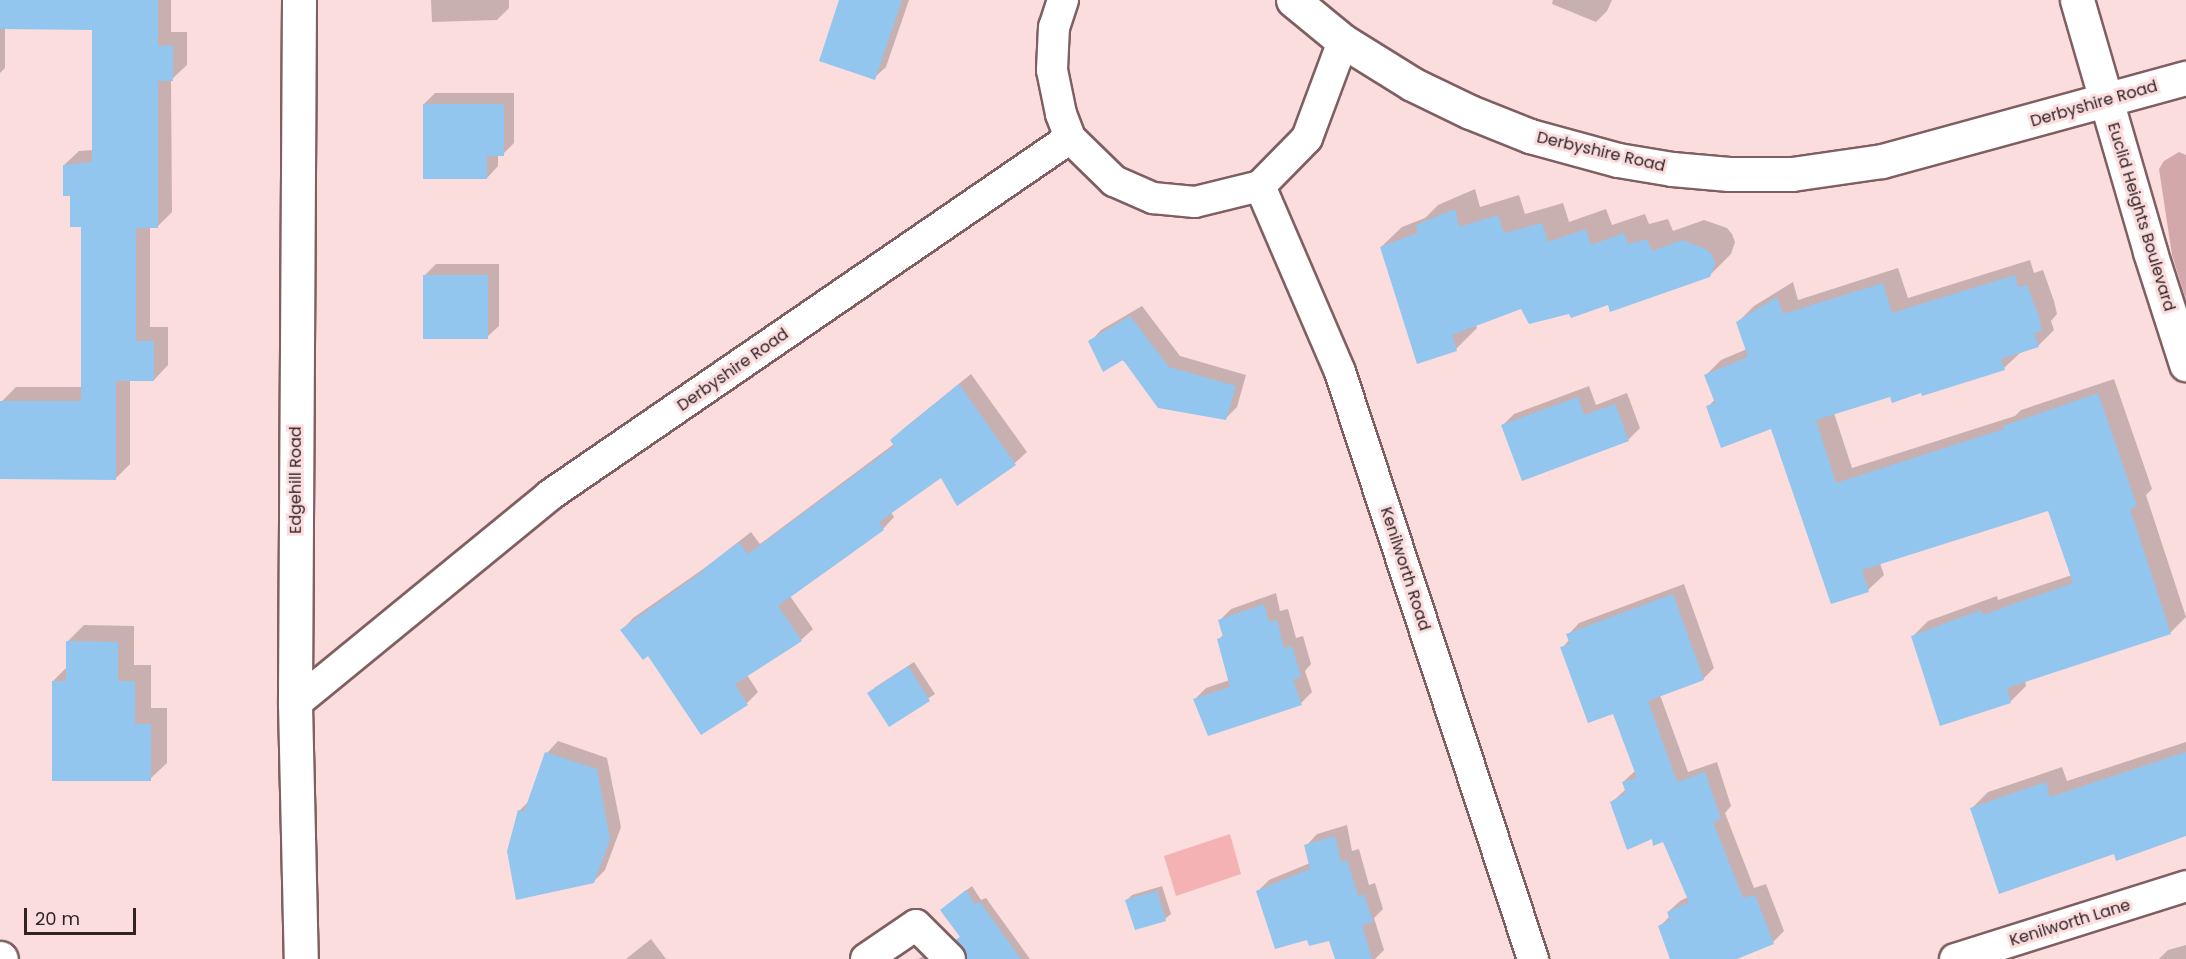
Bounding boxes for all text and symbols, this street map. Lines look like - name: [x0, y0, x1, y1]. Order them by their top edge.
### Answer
- street label: Derbyshire Road: [2028, 77, 2160, 131]
- street label: Euclid Heights Boulevard: [2103, 120, 2179, 314]
- street label: Derbyshire Road: [1535, 128, 1667, 176]
- street label: Derbyshire Road: [674, 324, 792, 416]
- street label: Edgehill Road: [286, 426, 306, 534]
- street label: Kenilworth Road: [1376, 505, 1434, 633]
- scale bar: [27, 896, 140, 934]
- street label: Kenilworth Lane: [2007, 896, 2133, 950]
- text: 20 m: [35, 906, 80, 931]

